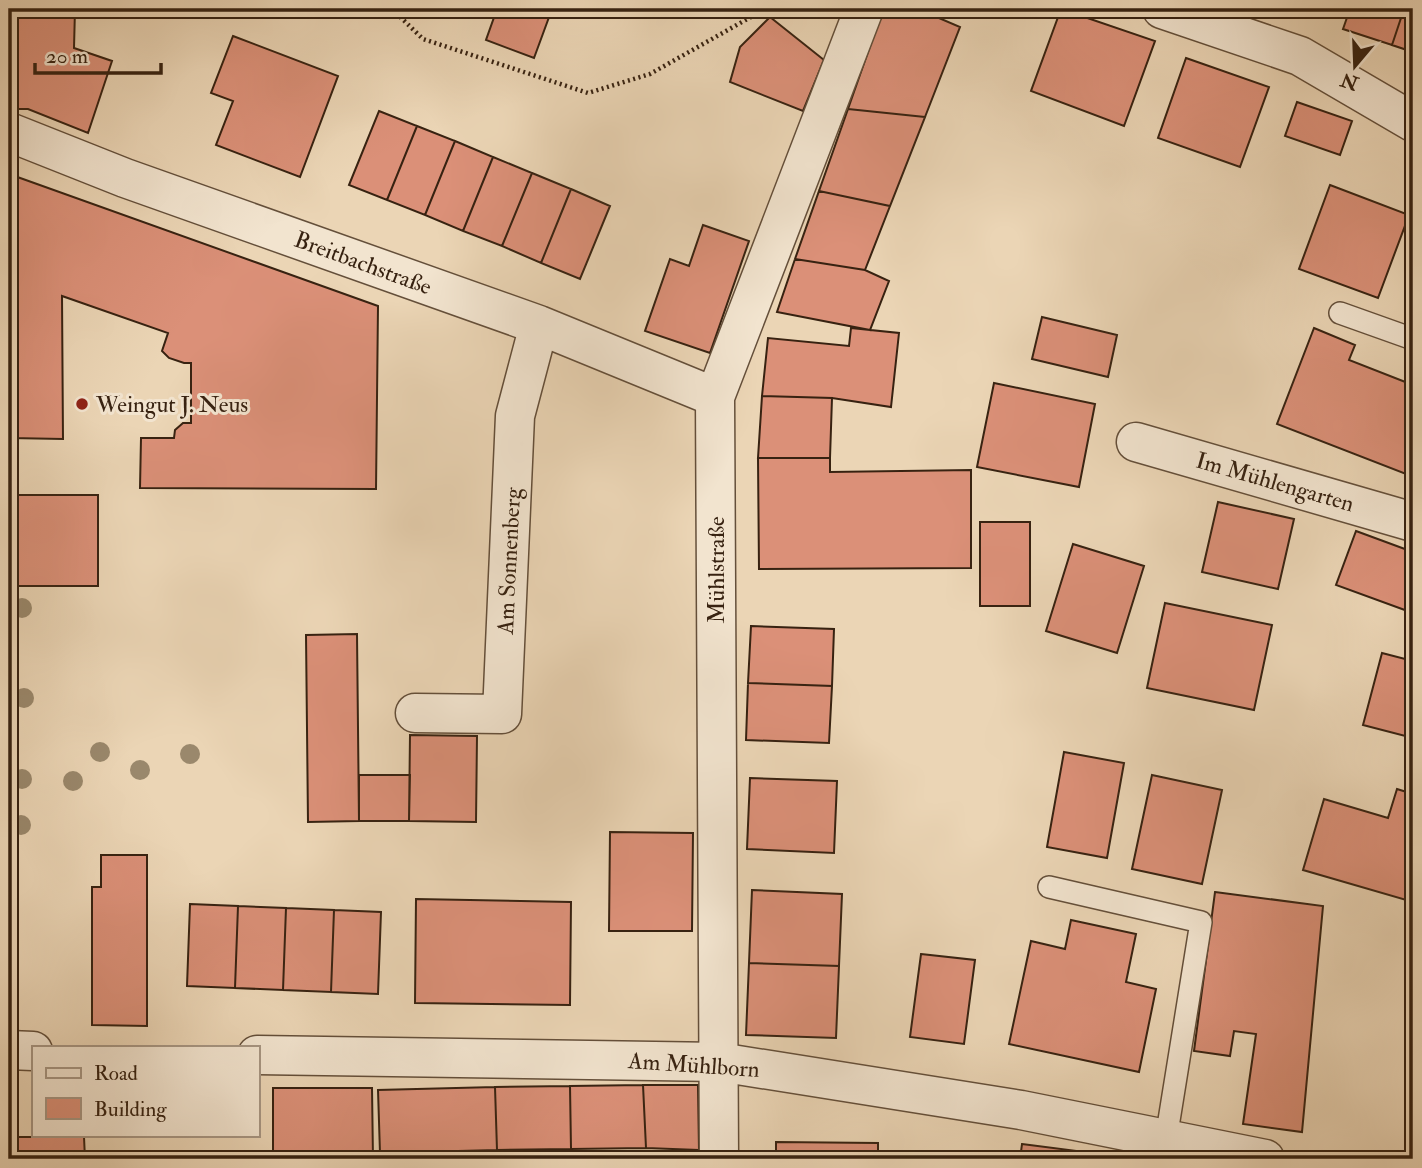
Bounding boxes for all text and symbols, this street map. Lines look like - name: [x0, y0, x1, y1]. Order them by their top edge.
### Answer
- scale bar: [35, 32, 161, 76]
- north arrow: [1320, 32, 1390, 102]
- text: 20 m: [46, 43, 88, 70]
- text: N: [1337, 67, 1363, 96]
- street label: Breitbachstraße: [290, 225, 436, 301]
- place label: Weingut J. Neus: [95, 390, 248, 419]
- marker: Weingut J. Neus: [74, 396, 90, 412]
- street label: Im Mühlengarten: [1192, 446, 1358, 518]
- street label: Am Sonnenberg: [491, 486, 527, 636]
- street label: Mühlstraße: [702, 516, 731, 624]
- legend: [32, 1046, 259, 1136]
- street label: Am Mühlborn: [626, 1046, 761, 1084]
- text: Road: [94, 1060, 139, 1087]
- text: Building: [94, 1096, 167, 1123]

